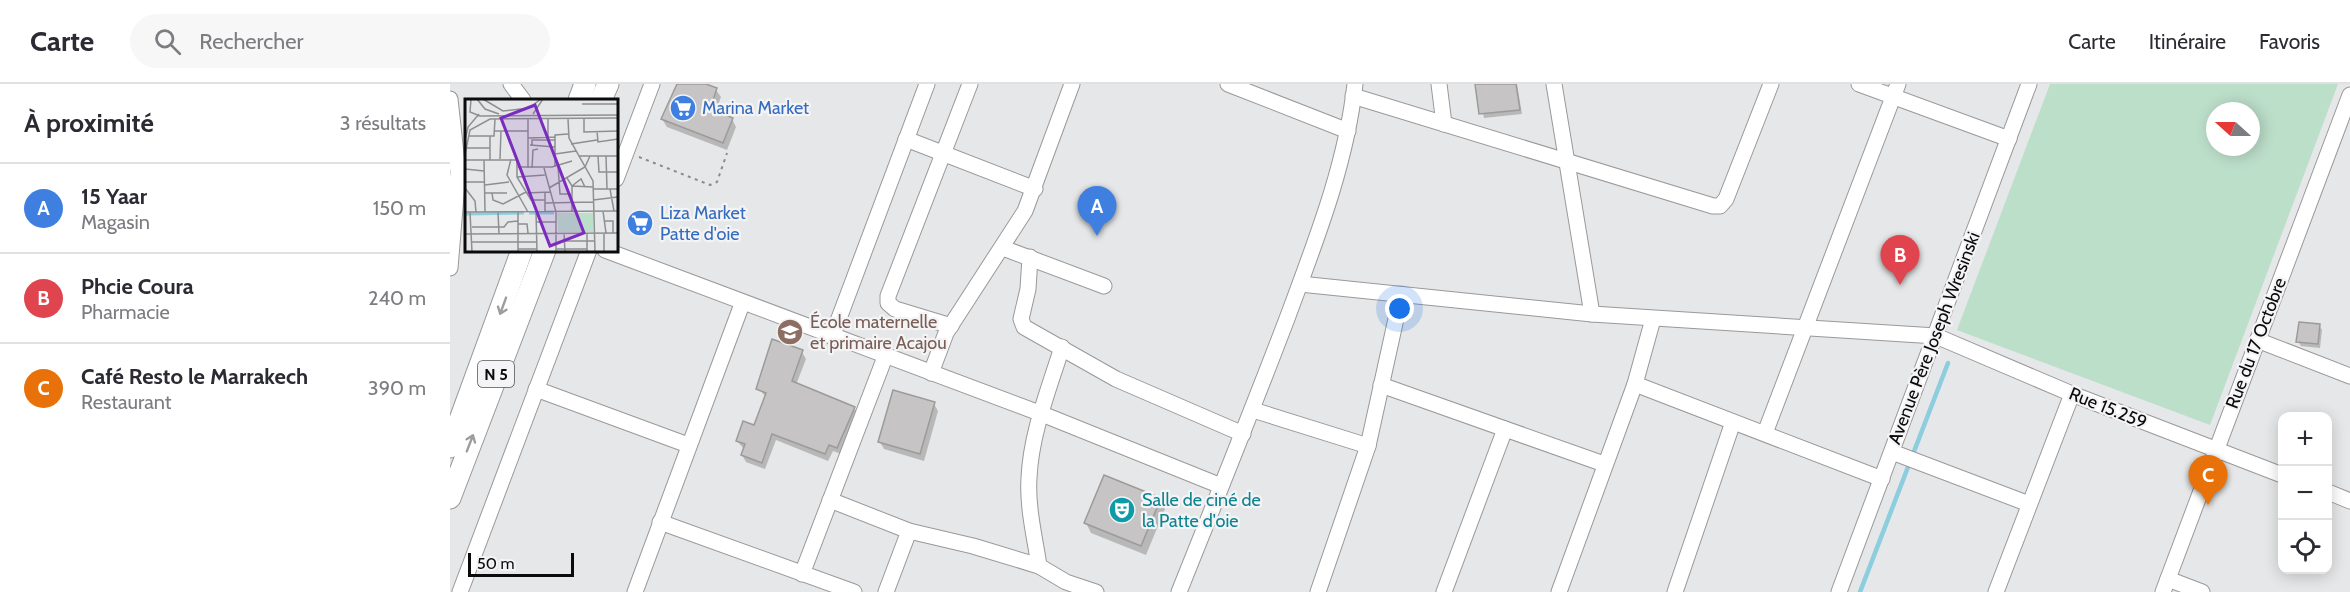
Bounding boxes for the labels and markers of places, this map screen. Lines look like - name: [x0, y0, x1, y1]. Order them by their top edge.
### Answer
- supermarket icon: Marina Market: [668, 93, 698, 123]
- place label: Marina Market: [702, 97, 809, 119]
- pin: A: [1078, 186, 1116, 236]
- place label: Liza Market Patte d'oie: [660, 202, 746, 245]
- supermarket icon: Liza Market Patte d'oie: [625, 208, 655, 238]
- pin: B: [1880, 236, 1920, 285]
- place label: École maternelle et primaire Acajou: [810, 311, 947, 354]
- school or university icon: École maternelle et primaire Acajou: [775, 317, 805, 347]
- pin: C: [2188, 456, 2228, 505]
- place label: Salle de ciné de la Patte d'oie: [1142, 489, 1261, 532]
- theatre icon: Salle de ciné de la Patte d'oie: [1107, 495, 1137, 525]

